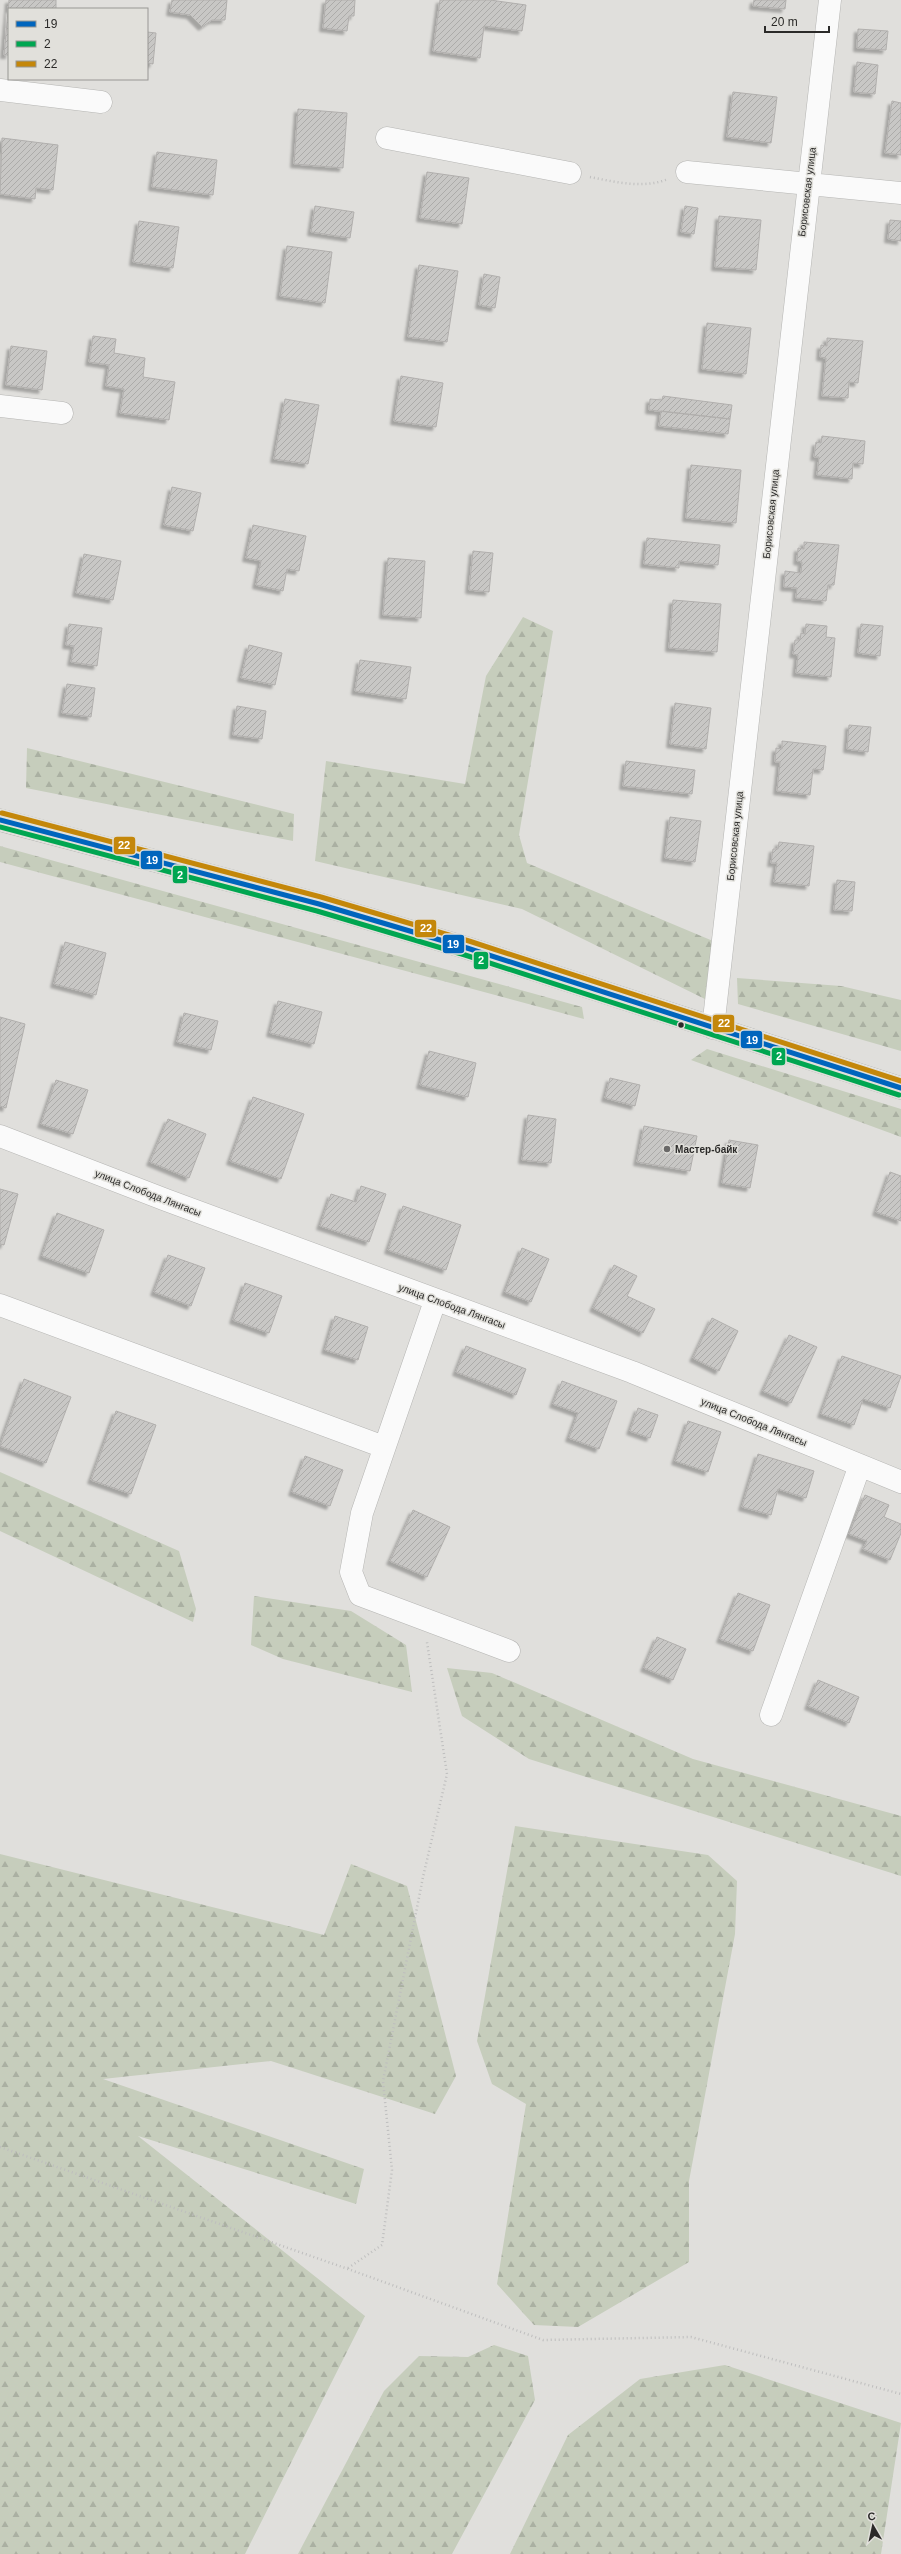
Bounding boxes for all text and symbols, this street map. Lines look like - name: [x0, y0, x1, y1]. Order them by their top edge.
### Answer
- legend: [8, 8, 148, 80]
- scale bar: [765, 8, 829, 34]
- text: 20 m: [771, 15, 798, 29]
- text: 19: [44, 17, 58, 31]
- text: 2: [44, 37, 51, 51]
- text: 22: [44, 57, 58, 71]
- street label: Борисовская улица: [796, 146, 818, 237]
- street label: Борисовская улица: [761, 468, 781, 559]
- street label: Борисовская улица: [725, 790, 745, 881]
- line badge: 22: [113, 836, 136, 855]
- text: 22: [118, 839, 130, 851]
- line badge: 19: [140, 850, 163, 870]
- text: 19: [146, 854, 158, 866]
- line badge: 2: [172, 865, 188, 884]
- text: 2: [177, 869, 183, 881]
- line badge: 22: [414, 919, 437, 938]
- text: 22: [420, 922, 432, 934]
- line badge: 19: [442, 934, 465, 954]
- text: 19: [447, 938, 459, 950]
- line badge: 2: [473, 951, 489, 970]
- text: 2: [478, 954, 484, 966]
- line badge: 22: [712, 1014, 735, 1033]
- text: 22: [718, 1017, 730, 1029]
- unlabelled marker: [676, 1020, 686, 1030]
- line badge: 19: [740, 1030, 763, 1049]
- text: 19: [746, 1034, 758, 1046]
- line badge: 2: [771, 1047, 786, 1066]
- text: 2: [776, 1050, 782, 1062]
- marker: Мастер-байк: [662, 1144, 672, 1154]
- place label: Мастер-байк: [675, 1144, 738, 1155]
- street label: улица Слобода Лянгасы: [93, 1168, 203, 1218]
- street label: улица Слобода Лянгасы: [397, 1282, 507, 1330]
- street label: улица Слобода Лянгасы: [700, 1396, 808, 1448]
- north arrow: [853, 2506, 893, 2546]
- text: С: [867, 2510, 876, 2523]

